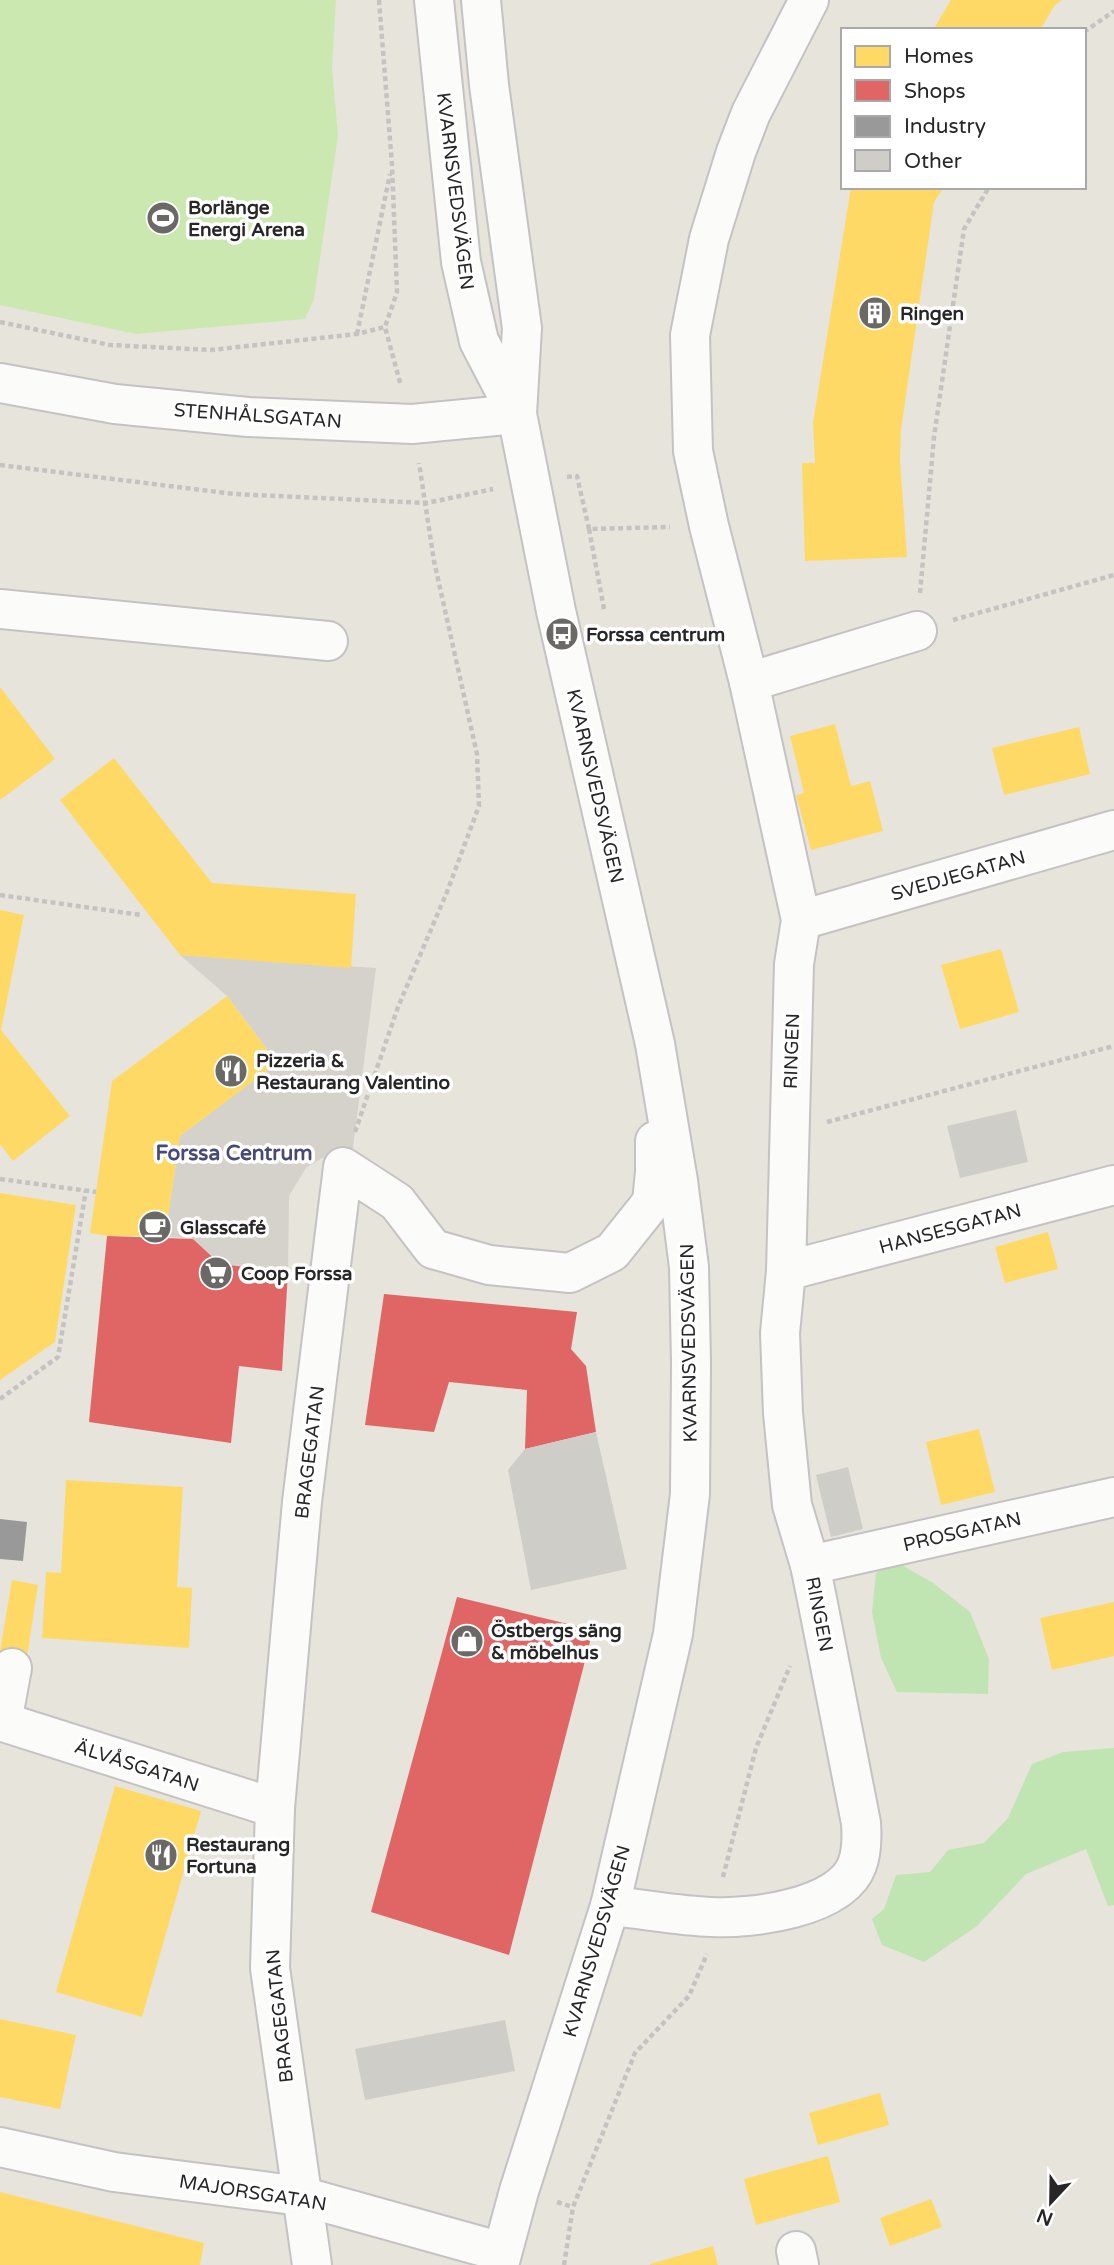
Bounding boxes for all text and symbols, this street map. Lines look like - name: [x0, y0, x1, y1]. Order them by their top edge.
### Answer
- legend: [841, 28, 1086, 189]
- text: Homes: [904, 44, 974, 69]
- text: Shops: [904, 79, 966, 104]
- street label: KVARNSVEDSVÄGEN: [432, 91, 478, 291]
- text: Industry: [904, 114, 986, 139]
- text: Other: [904, 149, 962, 174]
- place label: Borlänge Energi Arena: [188, 197, 305, 242]
- sports icon: Borlänge Energi Arena: [144, 199, 182, 237]
- building icon: Ringen: [856, 294, 894, 332]
- place label: Ringen: [900, 303, 964, 326]
- street label: STENHÅLSGATAN: [173, 398, 343, 433]
- bus stop icon: Forssa centrum: [543, 615, 581, 653]
- place label: Forssa centrum: [586, 624, 725, 646]
- street label: KVARNSVEDSVÄGEN: [562, 687, 628, 886]
- street label: SVEDJEGATAN: [889, 846, 1028, 906]
- street label: RINGEN: [780, 1013, 804, 1089]
- place label: Pizzeria & Restaurang Valentino: [256, 1050, 450, 1095]
- restaurant icon: Pizzeria & Restaurang Valentino: [212, 1052, 250, 1090]
- district label: Forssa Centrum: [156, 1141, 312, 1166]
- street label: HANSESGATAN: [877, 1199, 1024, 1259]
- cafe icon: Glasscafé: [136, 1208, 174, 1246]
- place label: Glasscafé: [180, 1217, 266, 1239]
- street label: KVARNSVEDSVÄGEN: [676, 1243, 702, 1443]
- supermarket icon: Coop Forssa: [197, 1254, 235, 1292]
- place label: Coop Forssa: [241, 1263, 352, 1286]
- street label: BRAGEGATAN: [291, 1384, 329, 1520]
- street label: PROSGATAN: [901, 1508, 1023, 1556]
- street label: RINGEN: [801, 1575, 837, 1654]
- place label: Östbergs säng & möbelhus: [491, 1619, 622, 1664]
- shop icon: Östbergs säng & möbelhus: [448, 1622, 486, 1660]
- street label: ÄLVÅSGATAN: [72, 1735, 202, 1796]
- place label: Restaurang Fortuna: [186, 1834, 290, 1878]
- restaurant icon: Restaurang Fortuna: [142, 1836, 180, 1874]
- street label: KVARNSVEDSVÄGEN: [559, 1843, 635, 2040]
- street label: BRAGEGATAN: [262, 1948, 298, 2084]
- north arrow: [1016, 2167, 1086, 2237]
- street label: MAJORSGATAN: [177, 2170, 328, 2216]
- text: N: [1034, 2204, 1056, 2230]

